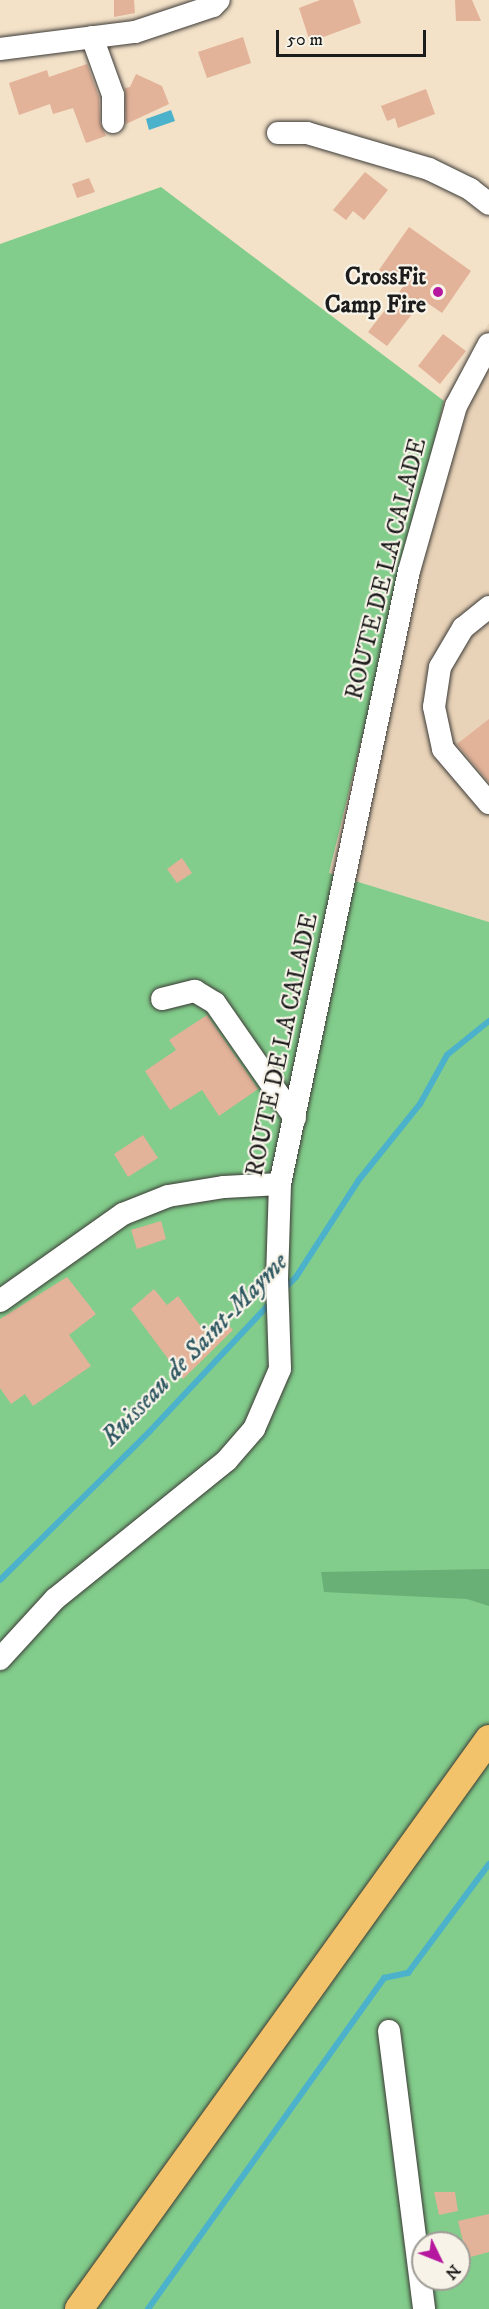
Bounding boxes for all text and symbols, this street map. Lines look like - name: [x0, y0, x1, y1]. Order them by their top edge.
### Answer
- scale bar: [279, 18, 429, 56]
- text: 50 m: [287, 29, 323, 51]
- place label: CrossFit Camp Fire: [325, 264, 426, 320]
- marker: CrossFit Camp Fire: [431, 285, 445, 299]
- street label: ROUTE DE LA CALADE: [341, 435, 433, 703]
- street label: ROUTE DE LA CALADE: [241, 911, 325, 1179]
- water label: Ruisseau de Saint-Mayme: [95, 1247, 295, 1453]
- north arrow: [411, 2231, 471, 2291]
- text: N: [441, 2260, 465, 2284]

